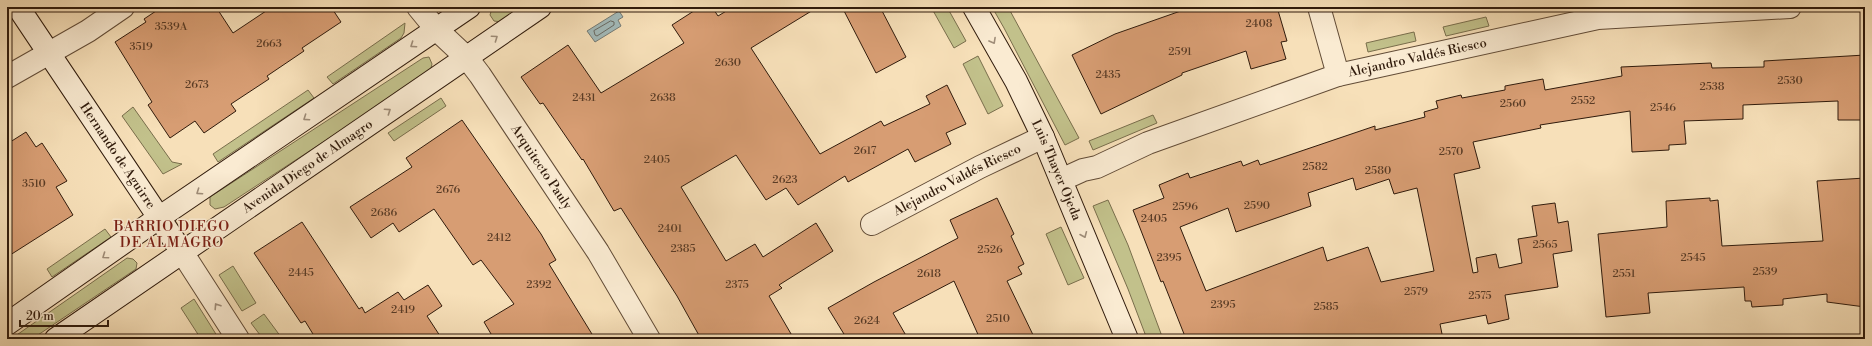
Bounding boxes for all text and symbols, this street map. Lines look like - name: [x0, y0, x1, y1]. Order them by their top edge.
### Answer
- house number: 2408: [1246, 17, 1273, 31]
- house number: 3539A: [155, 20, 188, 34]
- street label: Alejandro Valdés Riesco: [1346, 35, 1488, 81]
- one-way arrow: [491, 36, 498, 43]
- house number: 2663: [256, 37, 282, 51]
- one-way arrow: [989, 37, 996, 44]
- house number: 3519: [129, 40, 153, 54]
- one-way arrow: [411, 40, 418, 47]
- house number: 2591: [1168, 45, 1192, 59]
- house number: 2630: [715, 56, 741, 70]
- house number: 2435: [1095, 68, 1121, 82]
- house number: 2530: [1777, 74, 1803, 88]
- house number: 2673: [185, 78, 209, 92]
- house number: 2538: [1699, 80, 1725, 94]
- house number: 2431: [572, 91, 596, 105]
- house number: 2638: [650, 91, 676, 105]
- house number: 2552: [1571, 94, 1595, 108]
- house number: 2560: [1500, 97, 1526, 111]
- street label: Hernando de Aguirre: [76, 99, 159, 212]
- house number: 2546: [1650, 101, 1676, 115]
- one-way arrow: [384, 109, 391, 116]
- one-way arrow: [303, 113, 310, 121]
- street label: Avenida Diego de Almagro: [238, 116, 376, 217]
- street label: Luis Thayer Ojeda: [1028, 117, 1085, 223]
- street label: Arquitecto Pauly: [507, 121, 576, 213]
- street label: Alejandro Valdés Riesco: [890, 141, 1024, 220]
- house number: 2617: [854, 144, 877, 158]
- house number: 2570: [1439, 145, 1463, 159]
- house number: 2405: [644, 153, 670, 167]
- house number: 2582: [1302, 160, 1328, 174]
- house number: 2580: [1365, 164, 1391, 178]
- house number: 2623: [772, 173, 798, 187]
- house number: 3510: [22, 177, 46, 191]
- house number: 2676: [436, 183, 460, 197]
- one-way arrow: [196, 187, 203, 194]
- house number: 2590: [1244, 199, 1270, 213]
- house number: 2596: [1172, 200, 1198, 214]
- house number: 2686: [371, 206, 397, 220]
- house number: 2405: [1141, 212, 1167, 226]
- district label: BARRIO DIEGO DE ALMAGRO: [113, 218, 230, 252]
- house number: 2401: [658, 222, 683, 236]
- house number: 2412: [487, 231, 511, 245]
- one-way arrow: [1079, 231, 1087, 238]
- house number: 2565: [1532, 238, 1558, 252]
- house number: 2385: [670, 242, 696, 256]
- house number: 2526: [977, 243, 1003, 257]
- one-way arrow: [102, 251, 109, 259]
- house number: 2395: [1156, 251, 1182, 265]
- house number: 2545: [1680, 251, 1706, 265]
- house number: 2539: [1752, 265, 1778, 279]
- house number: 2445: [288, 266, 314, 280]
- house number: 2618: [917, 267, 941, 281]
- house number: 2551: [1612, 267, 1636, 281]
- house number: 2392: [526, 278, 552, 292]
- house number: 2375: [725, 278, 749, 292]
- house number: 2579: [1404, 285, 1428, 299]
- house number: 2575: [1468, 289, 1492, 303]
- house number: 2395: [1210, 298, 1236, 312]
- house number: 2585: [1313, 300, 1339, 314]
- scale bar: [20, 302, 108, 328]
- one-way arrow: [215, 303, 222, 310]
- house number: 2419: [391, 303, 415, 317]
- text: 20 m: [26, 309, 54, 324]
- house number: 2510: [986, 312, 1010, 326]
- house number: 2624: [854, 314, 880, 328]

